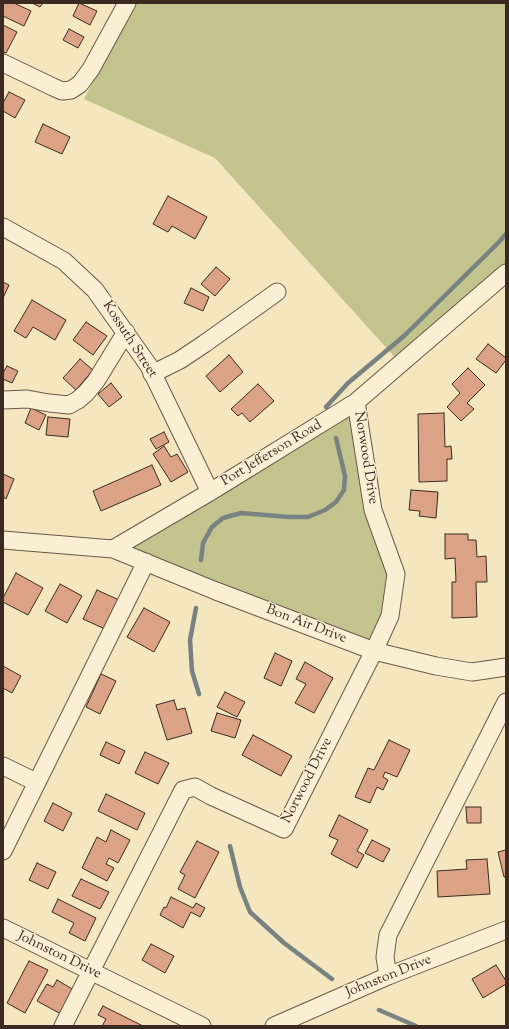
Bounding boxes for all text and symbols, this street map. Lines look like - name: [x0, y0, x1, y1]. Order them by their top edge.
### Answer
- street label: Kossuth Street: [98, 298, 160, 382]
- street label: Norwood Drive: [349, 410, 381, 506]
- street label: Port Jefferson Road: [219, 417, 325, 491]
- street label: Bon Air Drive: [263, 602, 349, 648]
- street label: Norwood Drive: [279, 735, 337, 827]
- street label: Johnston Drive: [14, 928, 104, 984]
- street label: Johnston Drive: [344, 952, 434, 1002]

